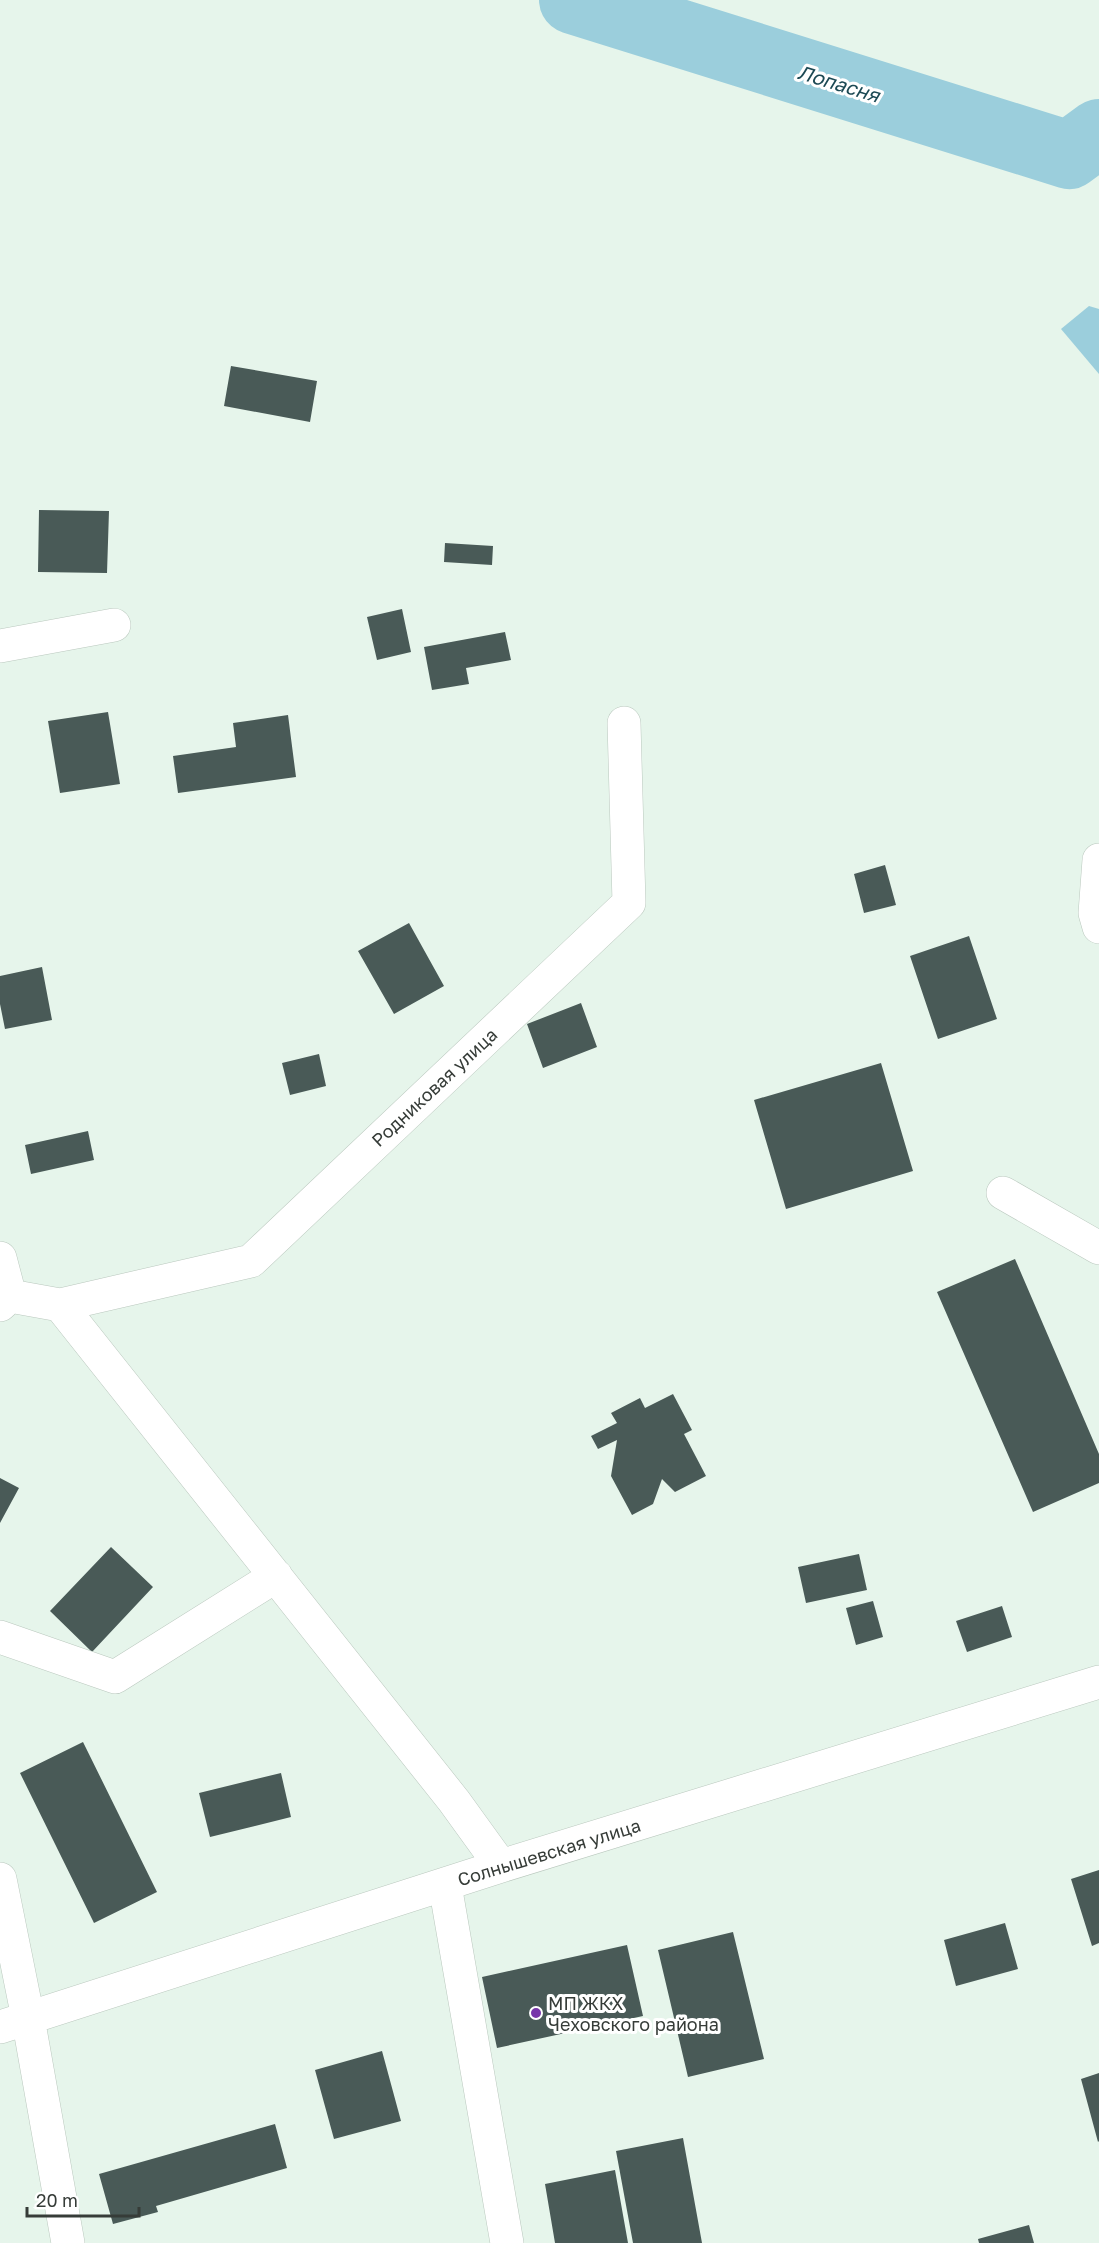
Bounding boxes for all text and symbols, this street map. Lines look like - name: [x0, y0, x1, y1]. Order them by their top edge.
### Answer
- water label: Лопасня: [795, 59, 884, 107]
- street label: Родниковая улица: [367, 1023, 501, 1151]
- street label: Солнышевская улица: [455, 1814, 643, 1890]
- place label: МП ЖКХ Чеховского района: [548, 1992, 719, 2035]
- marker: МП ЖКХ Чеховского района: [529, 2006, 543, 2020]
- scale bar: [27, 2180, 140, 2218]
- text: 20 m: [36, 2189, 78, 2211]

